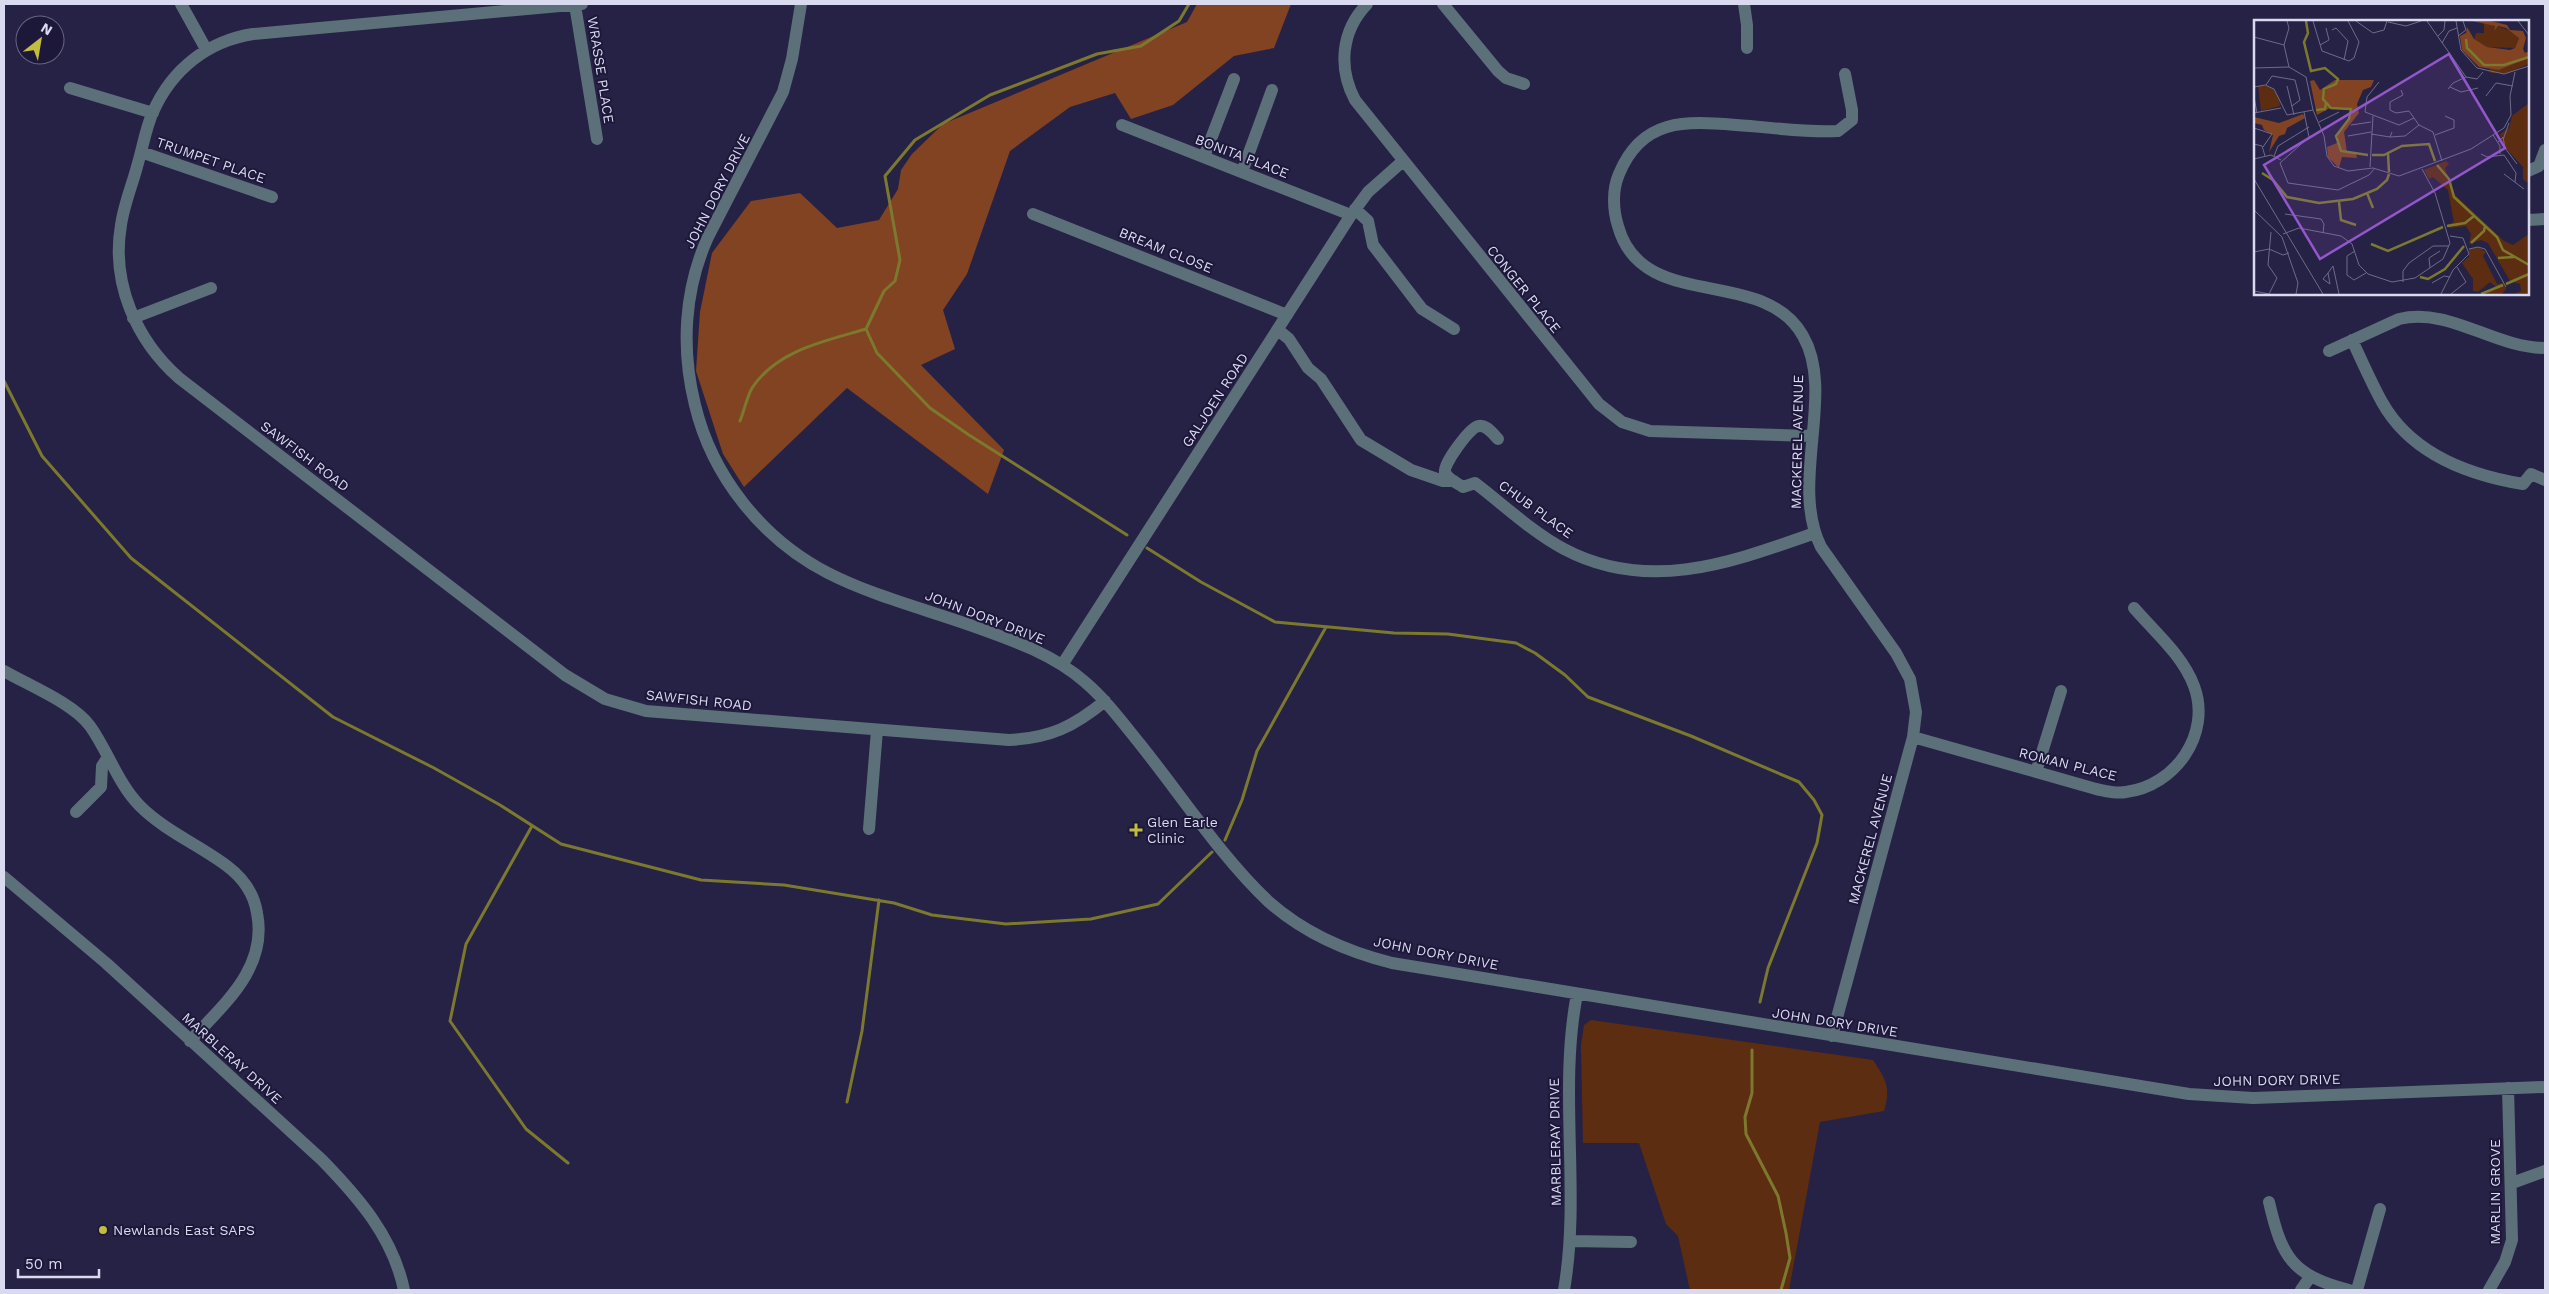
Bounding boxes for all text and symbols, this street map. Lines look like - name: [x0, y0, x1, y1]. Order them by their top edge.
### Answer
- north arrow: [15, 15, 65, 65]
- street label: WRASSE PLACE: [585, 15, 617, 125]
- text: N: [38, 19, 55, 38]
- inset map: [2254, 20, 2529, 295]
- street label: JOHN DORY DRIVE: [681, 131, 753, 251]
- street label: BONITA PLACE: [1193, 131, 1291, 181]
- street label: TRUMPET PLACE: [154, 134, 268, 186]
- street label: BREAM CLOSE: [1117, 224, 1215, 276]
- street label: CONGER PLACE: [1484, 242, 1564, 336]
- street label: GALJOEN ROAD: [1179, 350, 1251, 450]
- street label: MACKEREL AVENUE: [1788, 375, 1806, 509]
- street label: SAWFISH ROAD: [258, 418, 352, 494]
- street label: CHUB PLACE: [1496, 477, 1576, 541]
- street label: JOHN DORY DRIVE: [923, 587, 1047, 647]
- street label: SAWFISH ROAD: [645, 686, 753, 714]
- street label: ROMAN PLACE: [2017, 744, 2119, 784]
- street label: MACKEREL AVENUE: [1845, 772, 1895, 906]
- place label: Glen Earle Clinic: [1147, 814, 1218, 846]
- marker: Glen Earle Clinic: [1129, 823, 1143, 837]
- street label: JOHN DORY DRIVE: [1372, 933, 1500, 973]
- street label: JOHN DORY DRIVE: [1771, 1004, 1899, 1040]
- street label: MARBLERAY DRIVE: [179, 1009, 285, 1107]
- street label: JOHN DORY DRIVE: [2213, 1071, 2341, 1089]
- street label: MARBLERAY DRIVE: [1546, 1078, 1564, 1206]
- street label: MARLIN GROVE: [2487, 1139, 2503, 1245]
- place label: Newlands East SAPS: [113, 1222, 255, 1238]
- marker: Newlands East SAPS: [97, 1224, 109, 1236]
- scale bar: [18, 1246, 99, 1278]
- text: 50 m: [25, 1255, 62, 1273]

